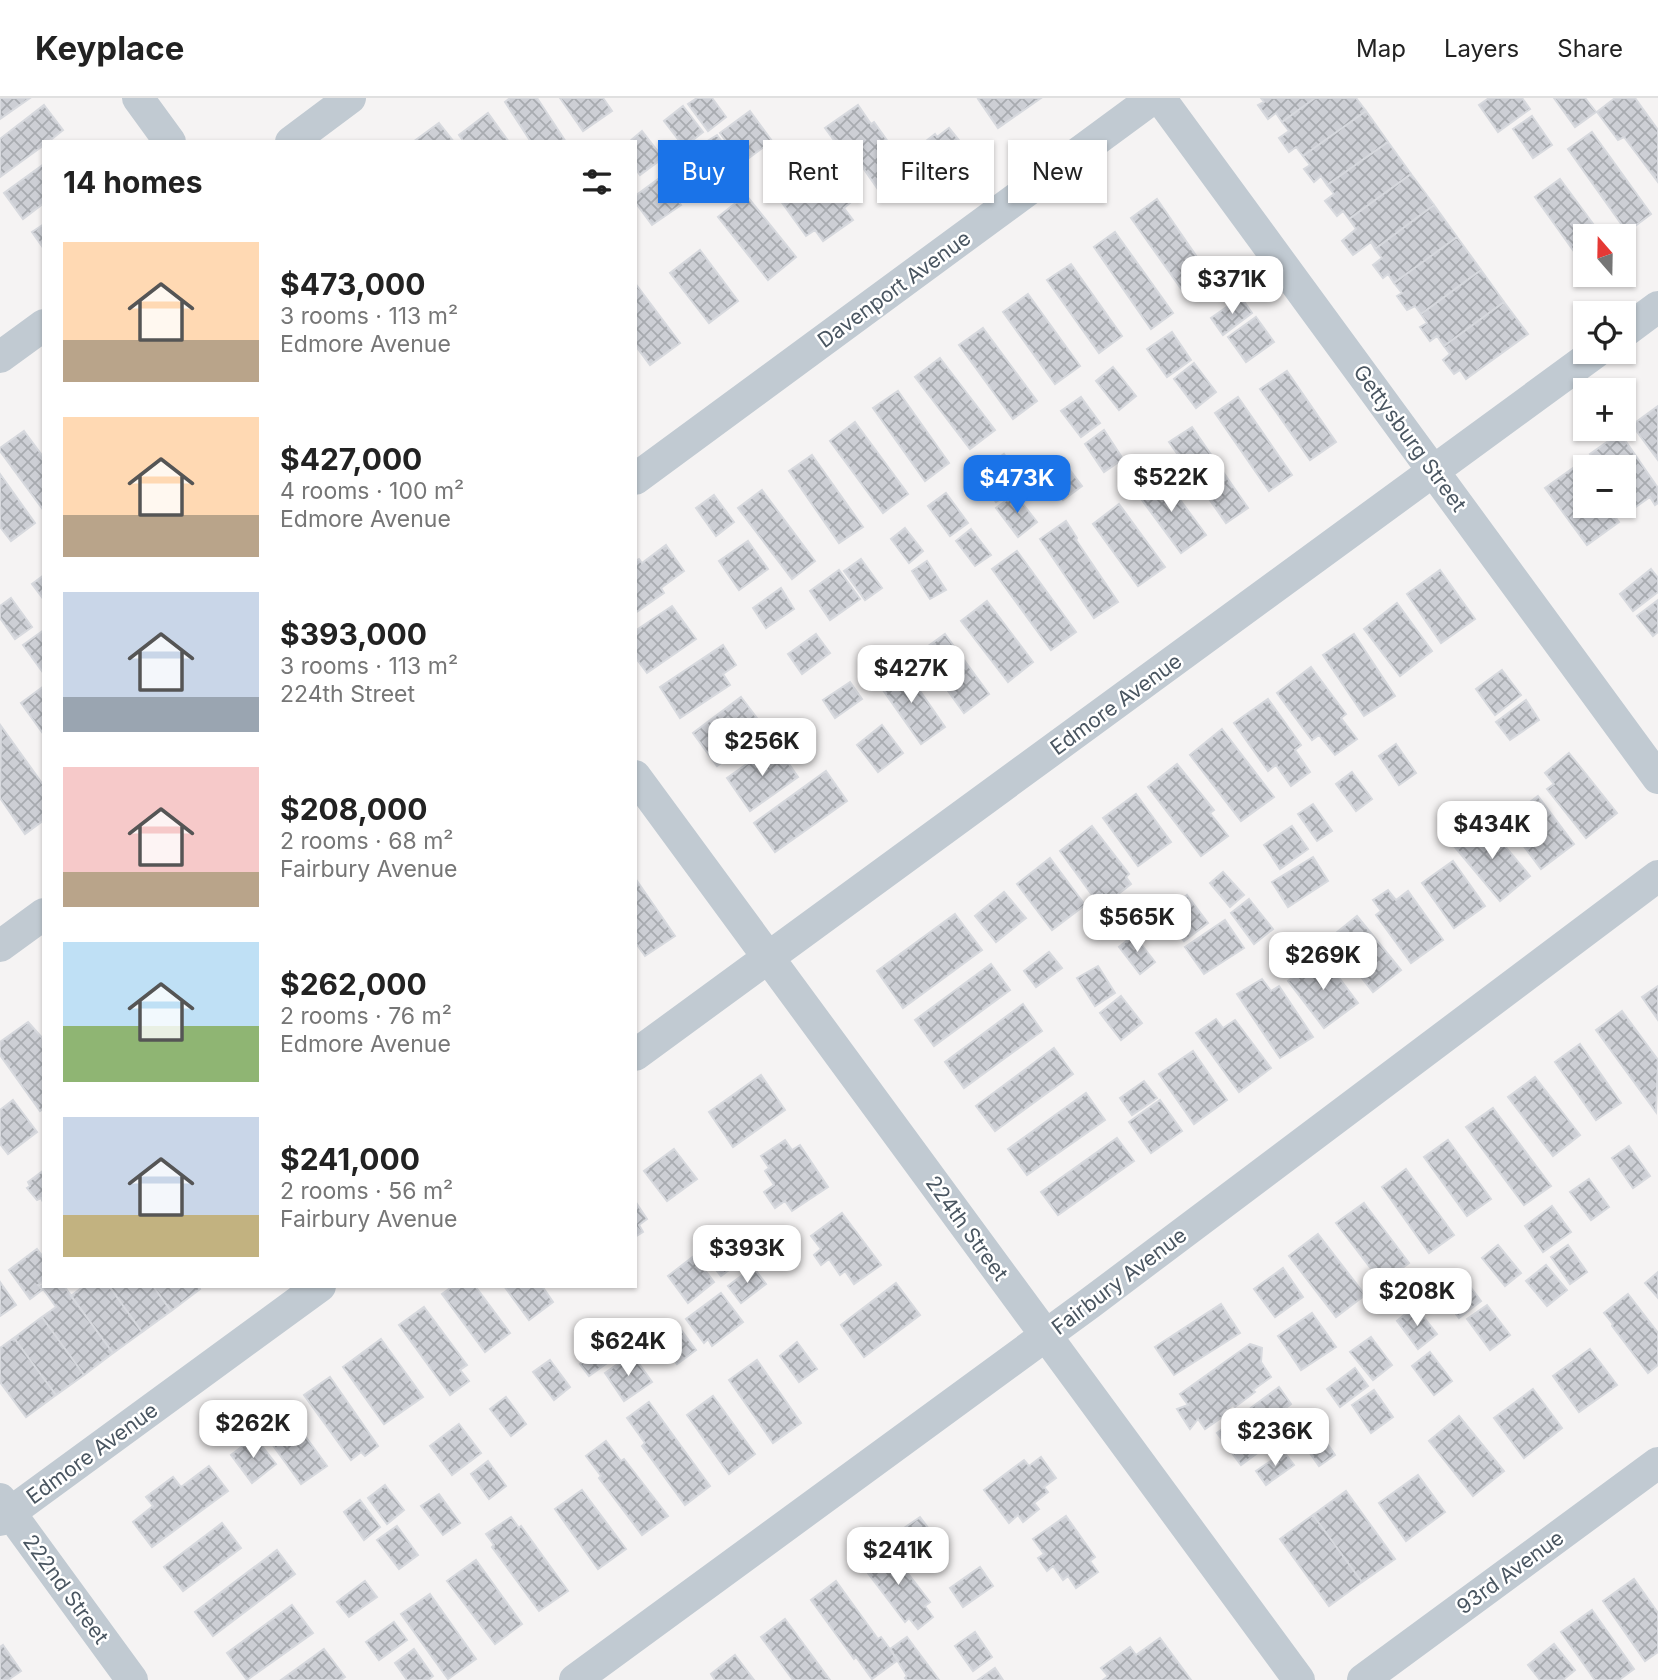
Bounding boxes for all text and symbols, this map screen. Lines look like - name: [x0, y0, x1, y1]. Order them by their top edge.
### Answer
- text: Keyplace: [35, 28, 184, 68]
- text: Map: [1356, 34, 1406, 63]
- text: Layers: [1444, 34, 1519, 63]
- text: Share: [1557, 34, 1623, 63]
- chip: Buy: [658, 140, 749, 203]
- chip: Rent: [763, 140, 863, 203]
- chip: Filters: [877, 140, 994, 203]
- chip: New: [1008, 140, 1107, 203]
- icon: filters: [578, 163, 616, 201]
- text: 14 homes: [63, 164, 202, 200]
- north arrow: [1573, 224, 1636, 287]
- map controls: [1573, 224, 1636, 518]
- street label: Davenport Avenue: [813, 225, 975, 353]
- pin: $371K: [1183, 256, 1281, 316]
- text: $371K: [1197, 265, 1267, 293]
- text: $473,000: [280, 266, 425, 302]
- icon: home: [119, 270, 203, 354]
- button: locate: [1573, 301, 1636, 364]
- text: 3 rooms · 113 m²: [280, 302, 458, 330]
- text: Edmore Avenue: [280, 330, 451, 358]
- street label: Gettysburg Street: [1348, 360, 1472, 516]
- button: +: [1573, 378, 1636, 441]
- text: $427,000: [280, 441, 422, 477]
- icon: home: [119, 445, 203, 529]
- pin: $522K: [1122, 454, 1220, 514]
- button: −: [1573, 455, 1636, 518]
- pin: $473K: [968, 456, 1066, 515]
- text: $522K: [1133, 463, 1209, 491]
- text: $473K: [980, 464, 1055, 492]
- text: 4 rooms · 100 m²: [280, 477, 464, 505]
- text: Edmore Avenue: [280, 505, 451, 533]
- text: $393,000: [280, 616, 427, 652]
- icon: home: [119, 620, 203, 704]
- pin: $427K: [862, 646, 960, 705]
- street label: Edmore Avenue: [1046, 648, 1186, 760]
- text: 3 rooms · 113 m²: [280, 652, 458, 680]
- text: $427K: [873, 654, 949, 682]
- text: 224th Street: [280, 680, 415, 708]
- pin: $256K: [713, 718, 811, 778]
- text: $256K: [724, 727, 800, 755]
- text: $208,000: [280, 791, 428, 827]
- icon: home: [119, 795, 203, 879]
- pin: $434K: [1443, 802, 1541, 861]
- text: $434K: [1453, 810, 1531, 838]
- text: 2 rooms · 68 m²: [280, 827, 453, 855]
- text: Fairbury Avenue: [280, 855, 457, 883]
- pin: $565K: [1088, 894, 1186, 954]
- text: $565K: [1099, 903, 1175, 931]
- pin: $269K: [1274, 932, 1372, 992]
- text: $269K: [1285, 941, 1361, 969]
- text: $262,000: [280, 966, 427, 1002]
- icon: home: [119, 970, 203, 1054]
- text: 2 rooms · 76 m²: [280, 1002, 452, 1030]
- text: Edmore Avenue: [280, 1030, 451, 1058]
- text: $241,000: [280, 1141, 420, 1177]
- icon: home: [119, 1145, 203, 1229]
- street label: 224th Street: [921, 1171, 1013, 1285]
- text: 2 rooms · 56 m²: [280, 1177, 453, 1205]
- text: Fairbury Avenue: [280, 1205, 457, 1233]
- street label: Fairbury Avenue: [1047, 1222, 1191, 1340]
- pin: $393K: [698, 1226, 796, 1285]
- text: $393K: [709, 1234, 785, 1262]
- pin: $208K: [1368, 1268, 1466, 1328]
- text: $208K: [1379, 1277, 1455, 1305]
- pin: $624K: [579, 1318, 677, 1378]
- text: $624K: [590, 1327, 666, 1355]
- street label: Edmore Avenue: [22, 1397, 162, 1509]
- pin: $262K: [204, 1400, 302, 1460]
- pin: $236K: [1226, 1408, 1324, 1468]
- text: $262K: [215, 1409, 291, 1437]
- text: $236K: [1237, 1417, 1313, 1445]
- street label: 93rd Avenue: [1452, 1525, 1568, 1619]
- pin: $241K: [849, 1528, 947, 1587]
- street label: 222nd Street: [18, 1530, 114, 1649]
- text: $241K: [863, 1536, 933, 1564]

